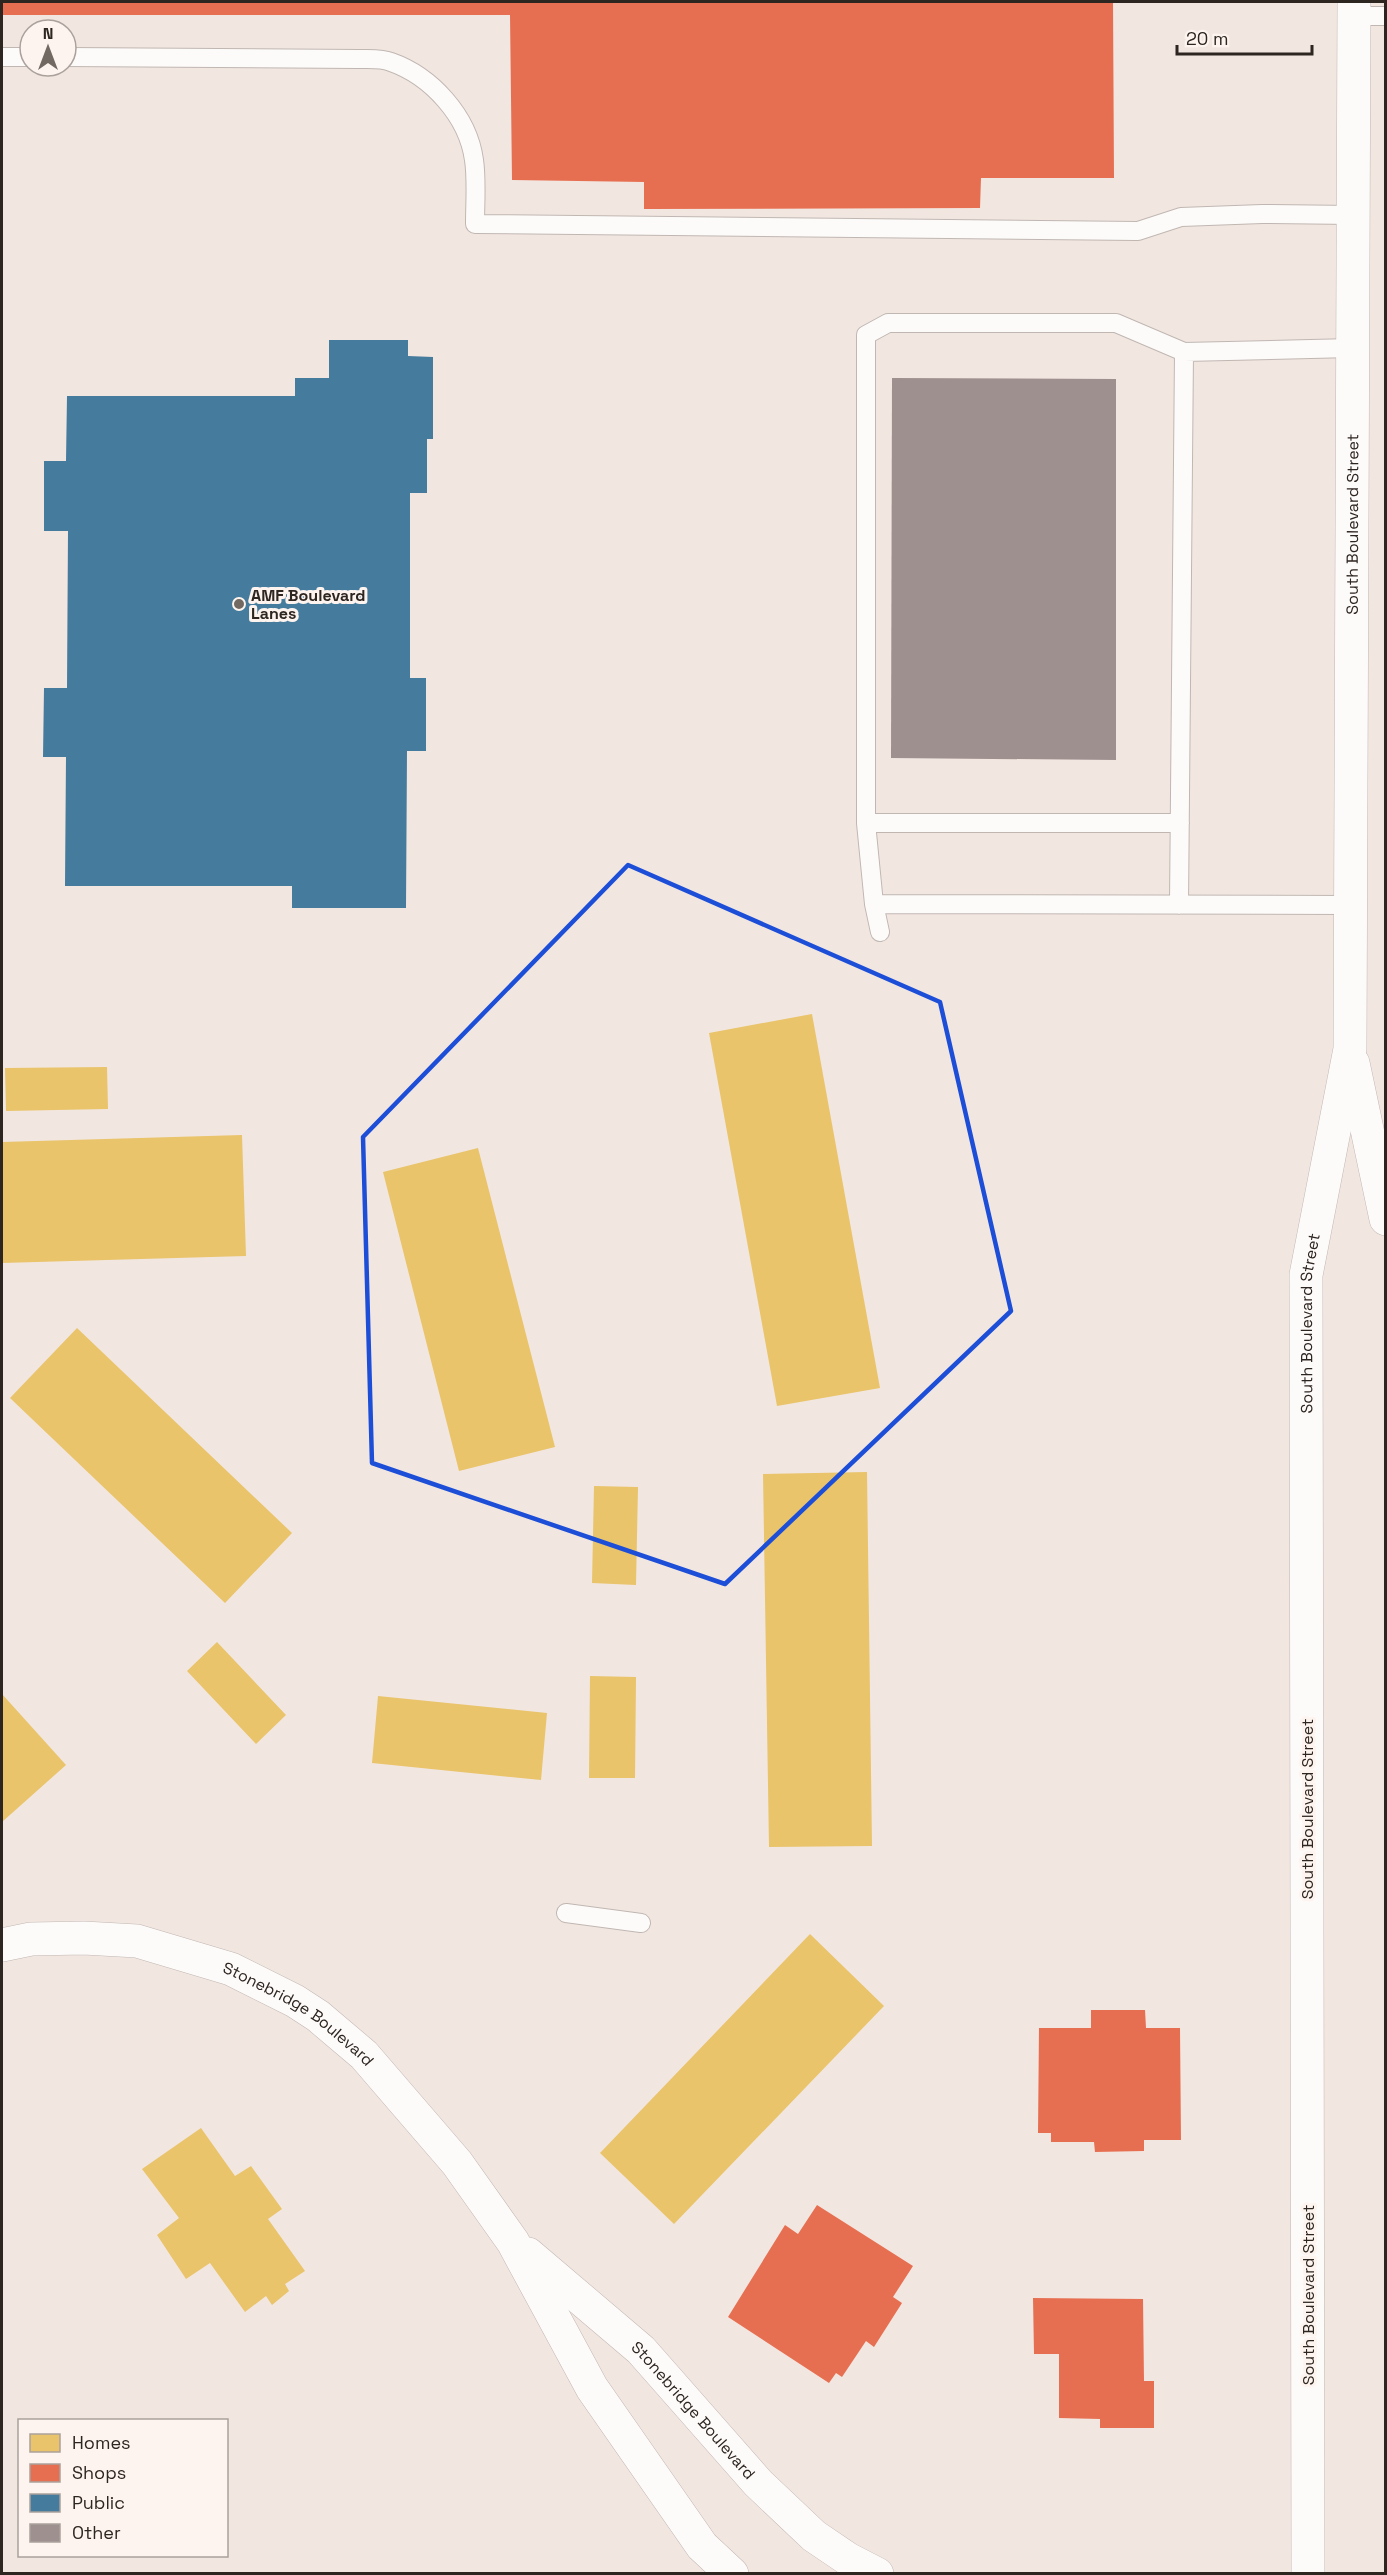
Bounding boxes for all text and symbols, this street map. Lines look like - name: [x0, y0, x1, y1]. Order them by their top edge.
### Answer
- north arrow: [18, 18, 78, 78]
- scale bar: [1177, 18, 1312, 56]
- text: N: [43, 23, 53, 44]
- text: 20 m: [1186, 27, 1229, 50]
- street label: South Boulevard Street: [1342, 434, 1363, 615]
- place label: AMF Boulevard Lanes: [251, 585, 365, 624]
- marker: AMF Boulevard Lanes: [232, 597, 246, 611]
- street label: South Boulevard Street: [1296, 1231, 1325, 1413]
- street label: South Boulevard Street: [1297, 1719, 1318, 1899]
- street label: Stonebridge Boulevard: [221, 1957, 379, 2070]
- street label: South Boulevard Street: [1298, 2205, 1319, 2385]
- street label: Stonebridge Boulevard: [627, 2337, 760, 2484]
- legend: [18, 2419, 228, 2557]
- text: Homes: [72, 2431, 131, 2454]
- text: Shops: [72, 2461, 126, 2484]
- text: Public: [72, 2491, 125, 2514]
- text: Other: [72, 2521, 121, 2544]

